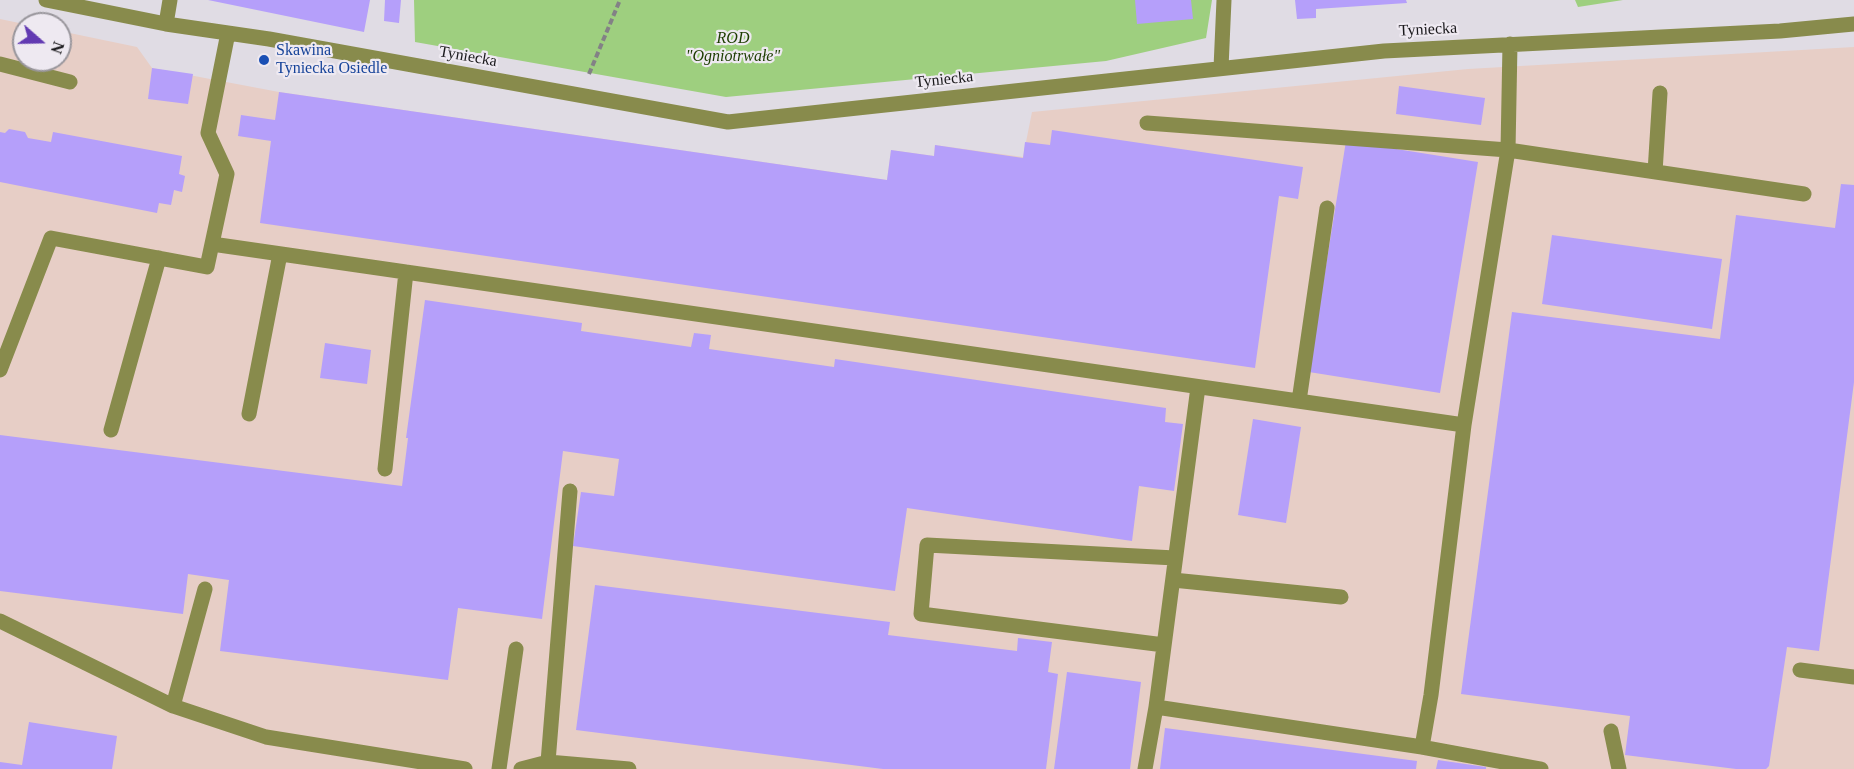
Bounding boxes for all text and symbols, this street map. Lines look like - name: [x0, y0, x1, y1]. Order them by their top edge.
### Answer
- north arrow: [12, 12, 72, 72]
- street label: Tyniecka: [1398, 19, 1458, 41]
- park label: ROD "Ogniotrwałe": [686, 29, 780, 67]
- text: N: [48, 39, 67, 56]
- place label: Skawina Tyniecka Osiedle: [276, 41, 387, 79]
- street label: Tyniecka: [438, 42, 498, 72]
- marker: Skawina Tyniecka Osiedle: [257, 53, 271, 67]
- street label: Tyniecka: [914, 67, 974, 93]

